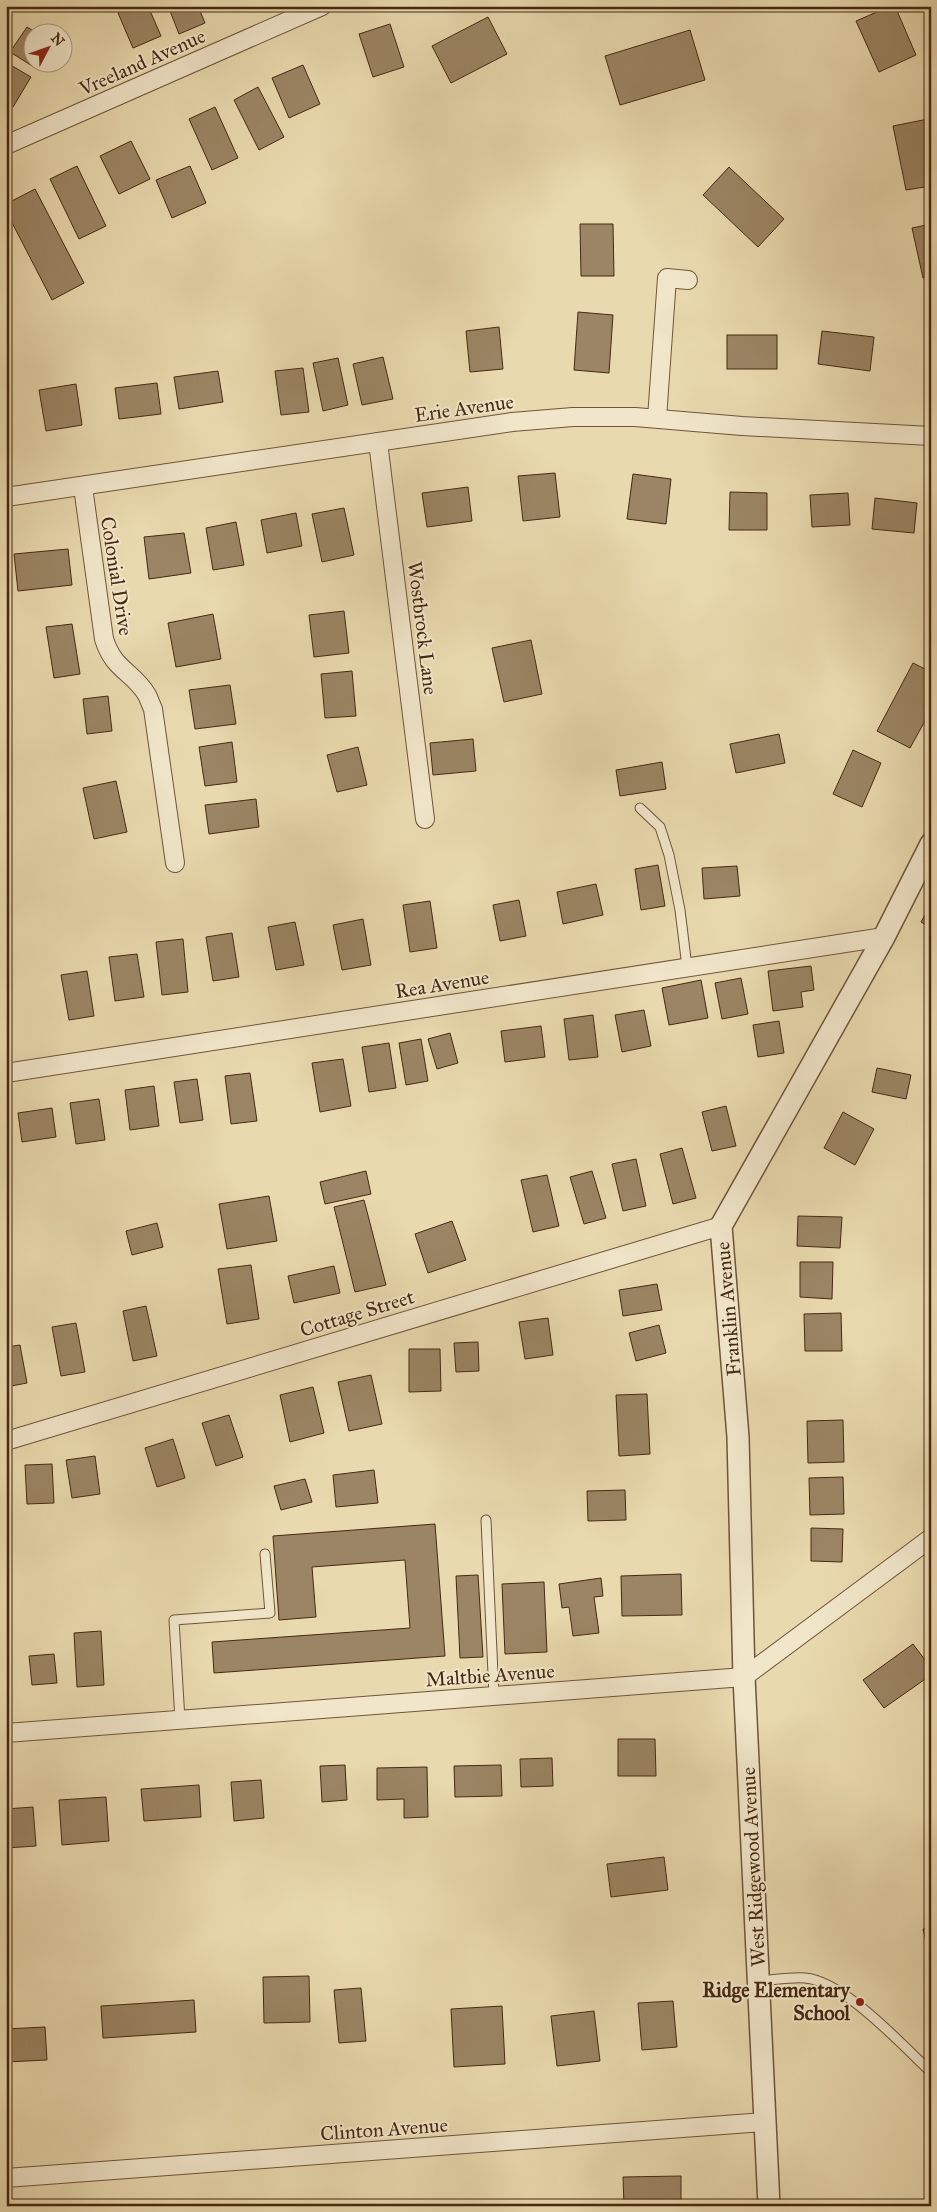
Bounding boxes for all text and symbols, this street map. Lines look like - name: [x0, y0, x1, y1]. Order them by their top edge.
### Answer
- north arrow: [22, 22, 72, 72]
- street label: Vreeland Avenue: [74, 23, 209, 101]
- text: N: [47, 30, 68, 50]
- street label: Erie Avenue: [413, 389, 515, 427]
- street label: Colonial Drive: [96, 515, 138, 637]
- street label: Wostbrock Lane: [403, 560, 443, 696]
- street label: Rea Avenue: [393, 965, 491, 1003]
- street label: Franklin Avenue: [710, 1241, 746, 1377]
- street label: Cottage Street: [297, 1284, 417, 1343]
- street label: Maltbie Avenue: [425, 1659, 555, 1691]
- street label: West Ridgewood Avenue: [736, 1766, 771, 1968]
- place label: Ridge Elementary School: [702, 1978, 852, 2025]
- marker: Ridge Elementary School: [854, 1996, 866, 2008]
- street label: Clinton Avenue: [319, 2113, 449, 2145]

